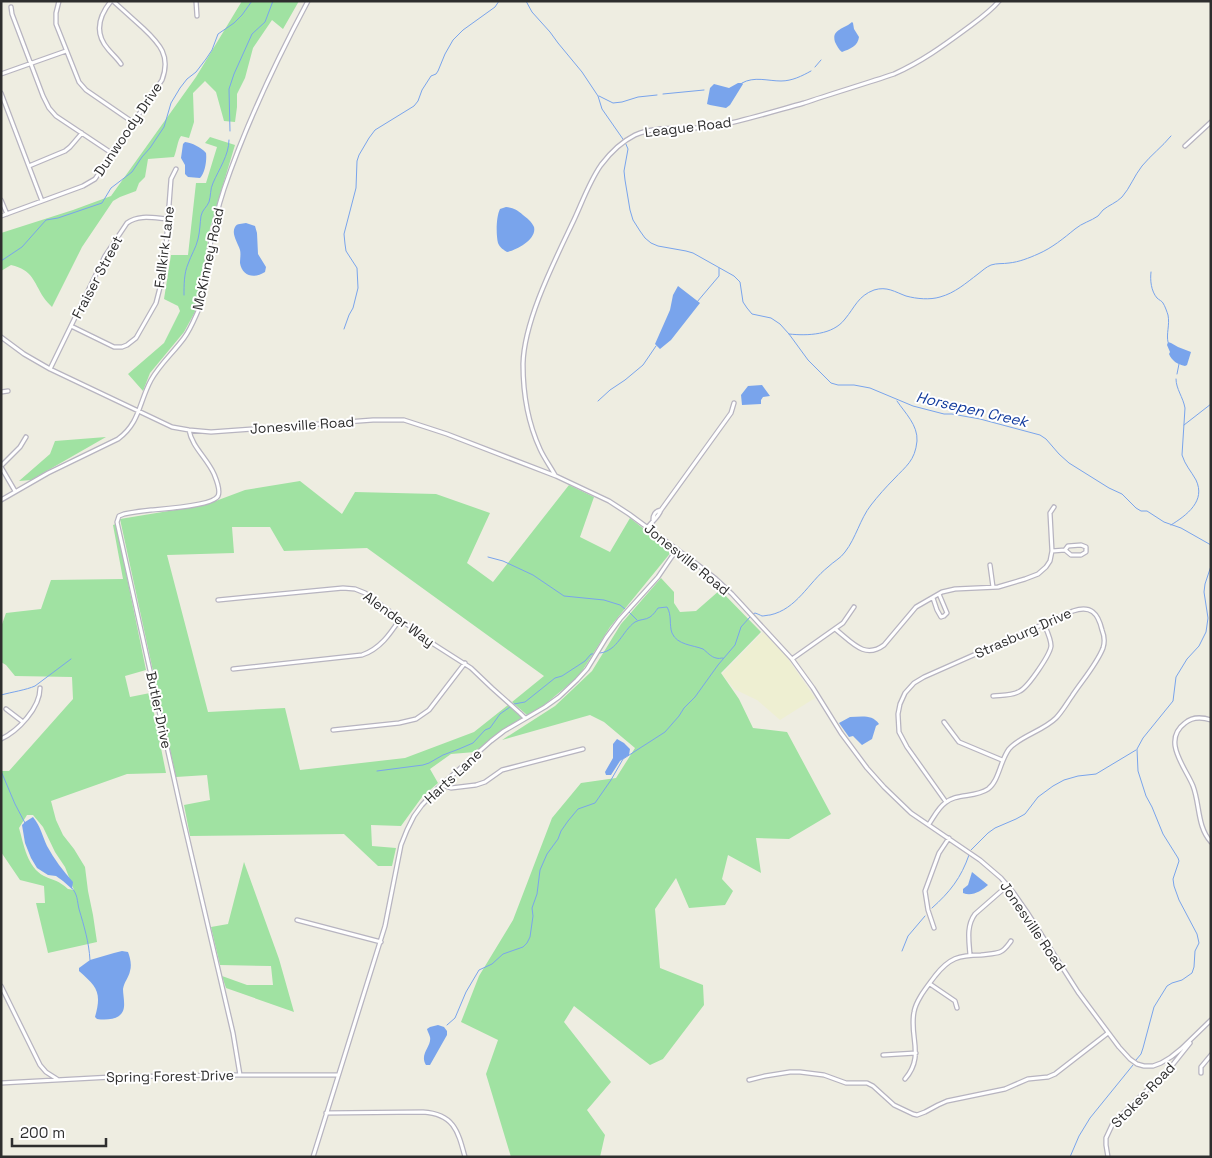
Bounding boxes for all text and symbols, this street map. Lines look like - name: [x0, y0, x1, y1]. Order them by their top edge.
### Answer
- street label: Dunwoody Drive: [90, 79, 166, 179]
- street label: League Road: [643, 113, 733, 141]
- street label: Fallkirk Lane: [150, 205, 178, 289]
- street label: McKinney Road: [188, 206, 228, 312]
- street label: Fraiser Street: [68, 232, 126, 322]
- water label: Horsepen Creek: [914, 387, 1031, 431]
- street label: Jonesville Road: [249, 412, 355, 438]
- street label: Jonesville Road: [641, 519, 733, 599]
- street label: Alender Way: [360, 587, 438, 651]
- street label: Strasburg Drive: [972, 604, 1074, 662]
- street label: Butler Drive: [142, 670, 176, 750]
- street label: Harts Lane: [420, 745, 486, 807]
- street label: Jonesville Road: [996, 878, 1070, 974]
- street label: Stokes Road: [1107, 1058, 1179, 1132]
- street label: Spring Forest Drive: [106, 1066, 234, 1086]
- scale bar: [12, 1116, 106, 1148]
- text: 200 m: [20, 1123, 65, 1142]

